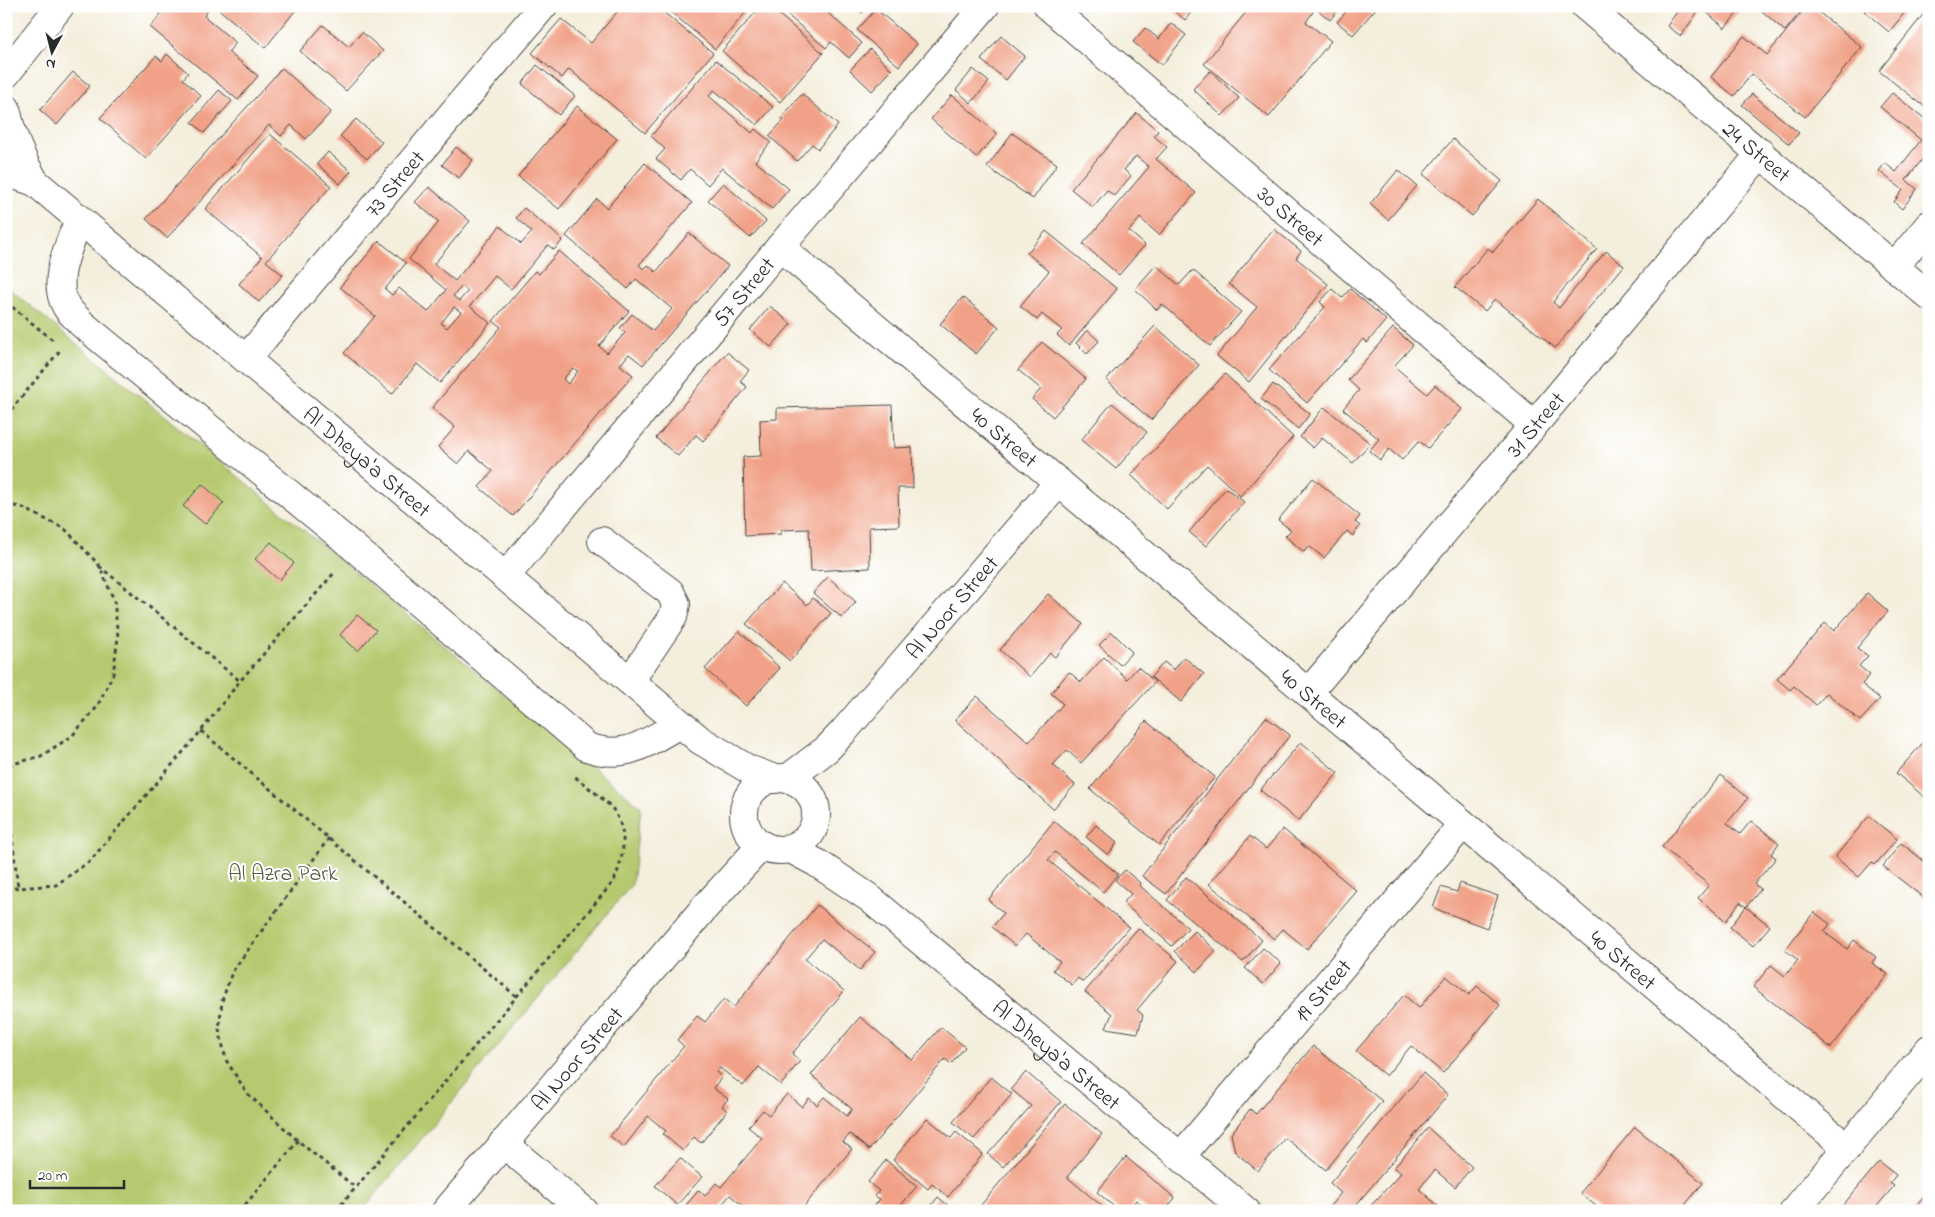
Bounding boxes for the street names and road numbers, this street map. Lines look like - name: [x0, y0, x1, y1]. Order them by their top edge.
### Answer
- street label: 24 Street: [1714, 115, 1797, 192]
- street label: 73 Street: [359, 144, 434, 226]
- street label: 30 Street: [1249, 180, 1330, 256]
- street label: 57 Street: [707, 251, 785, 335]
- street label: 31 Street: [1500, 386, 1575, 466]
- street label: Al Dheya'a Street: [295, 400, 437, 527]
- street label: 40 Street: [962, 401, 1044, 477]
- street label: Al Noor Street: [900, 549, 1008, 668]
- street label: 40 Street: [1271, 662, 1353, 739]
- street label: 40 Street: [1581, 924, 1663, 1000]
- street label: 19 Street: [1288, 953, 1361, 1031]
- street label: Al Dheya'a Street: [984, 993, 1127, 1120]
- street label: Al Noor Street: [525, 1000, 633, 1119]

